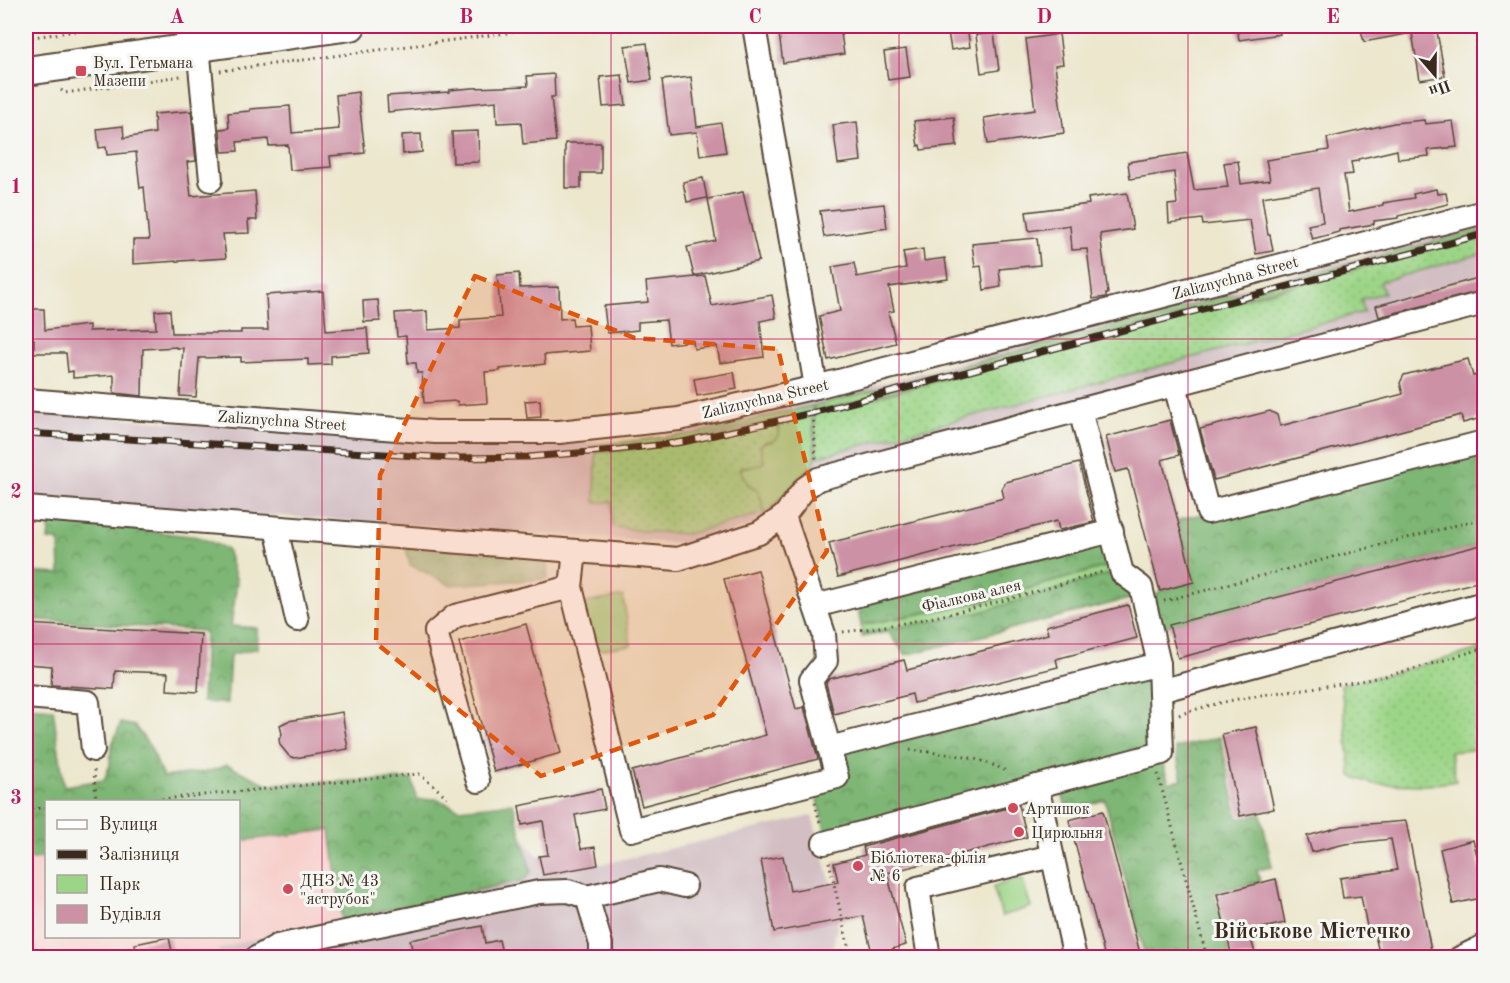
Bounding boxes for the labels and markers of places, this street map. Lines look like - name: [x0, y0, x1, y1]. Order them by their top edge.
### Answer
- place label: Вул. Гетьмана Мазепи: [93, 56, 193, 90]
- marker: Вул. Гетьмана Мазепи: [74, 64, 88, 78]
- marker: Артишок: [1006, 801, 1020, 815]
- place label: Артишок: [1025, 802, 1090, 818]
- marker: Цирюльня: [1012, 825, 1026, 839]
- place label: Цирюльня: [1031, 826, 1103, 842]
- place label: Бібліотека-філія № 6: [870, 851, 986, 885]
- marker: Бібліотека-філія № 6: [851, 859, 865, 873]
- place label: ДНЗ № 43 "яструбок": [300, 874, 379, 908]
- marker: ДНЗ № 43 "яструбок": [281, 882, 295, 896]

